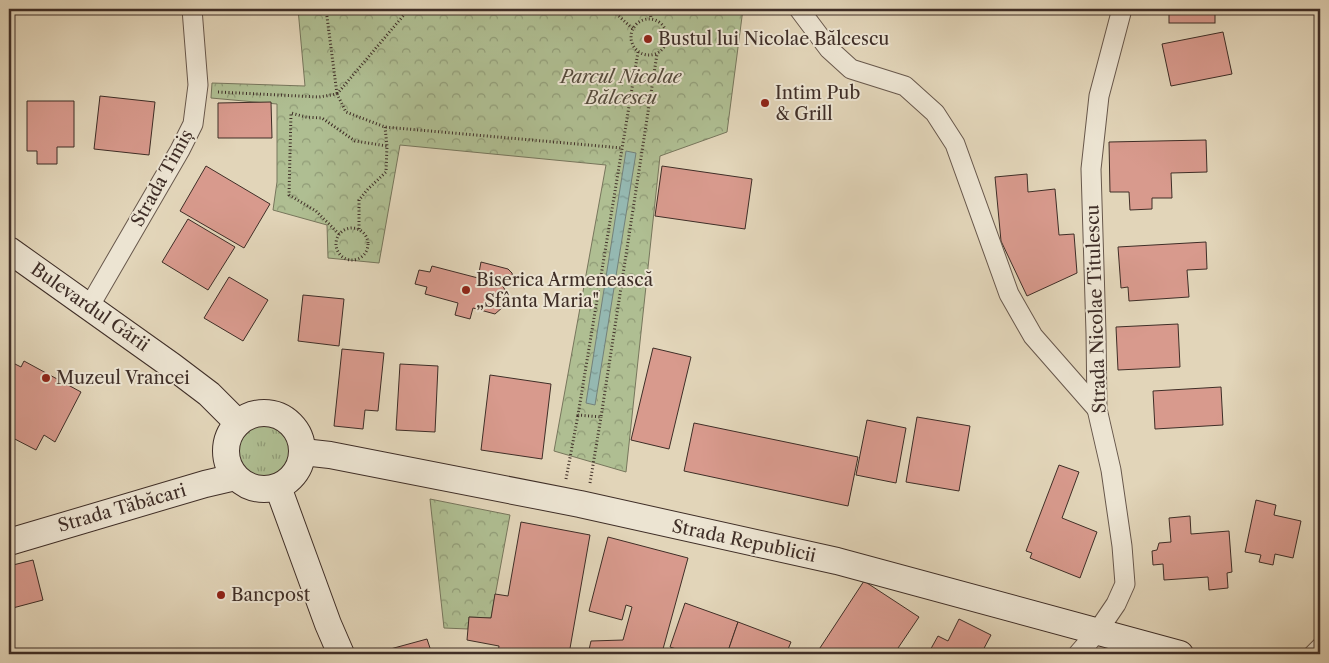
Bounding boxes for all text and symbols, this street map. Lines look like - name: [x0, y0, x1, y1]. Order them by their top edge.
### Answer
- place label: Bustul lui Nicolae Bălcescu: [658, 28, 889, 50]
- marker: Bustul lui Nicolae Bălcescu: [642, 33, 654, 45]
- park label: Parcul Nicolae Bălcescu: [559, 66, 683, 109]
- place label: Intim Pub & Grill: [775, 82, 860, 125]
- marker: Intim Pub & Grill: [759, 97, 771, 109]
- street label: Strada Timiș: [126, 126, 198, 230]
- street label: Strada Nicolae Titulescu: [1081, 204, 1111, 414]
- street label: Bulevardul Gării: [27, 258, 154, 356]
- place label: Biserica Armenească „Sfânta Maria": [476, 269, 654, 312]
- marker: Biserica Armenească „Sfânta Maria": [460, 284, 472, 296]
- place label: Muzeul Vrancei: [56, 367, 190, 389]
- marker: Muzeul Vrancei: [40, 372, 52, 384]
- street label: Strada Tăbăcari: [55, 479, 189, 537]
- street label: Strada Republicii: [670, 515, 819, 567]
- place label: Bancpost: [231, 584, 311, 606]
- marker: Bancpost: [215, 589, 227, 601]

